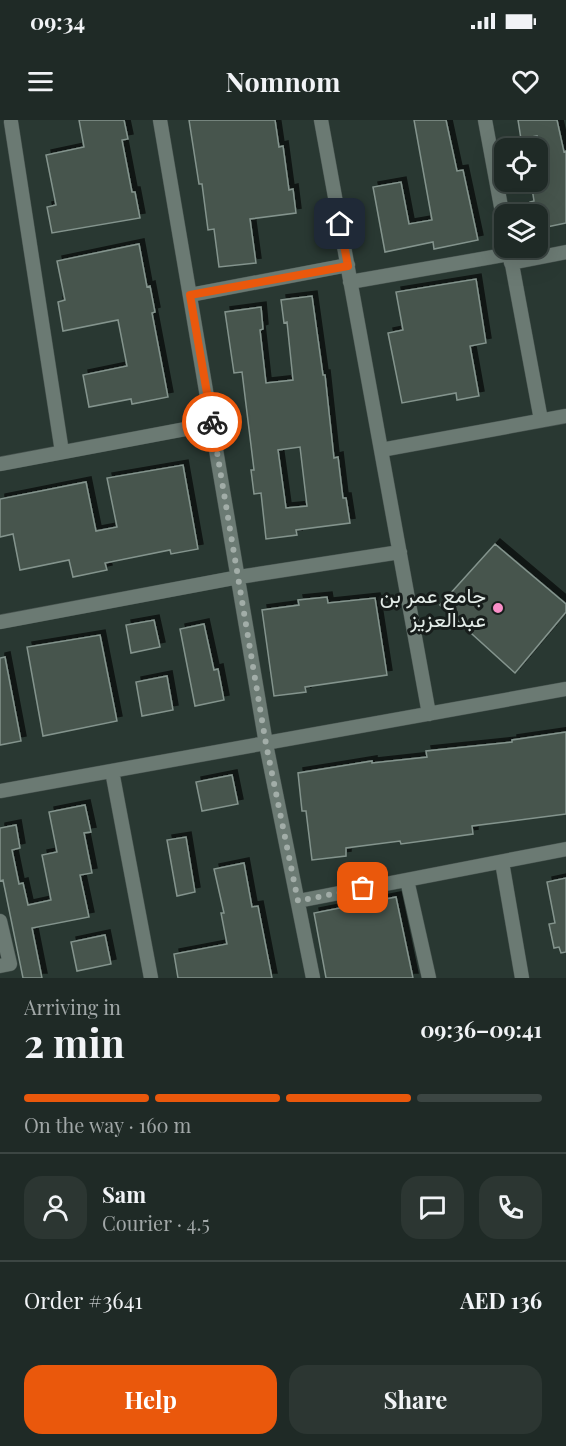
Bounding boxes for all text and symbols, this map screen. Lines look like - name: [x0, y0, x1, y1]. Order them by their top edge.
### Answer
- text: 09:34: [30, 6, 85, 36]
- text: Nomnom: [226, 63, 340, 99]
- icon: menu: [24, 65, 57, 98]
- icon: heart: [509, 65, 542, 98]
- map controls: [494, 138, 548, 258]
- button: locate: [494, 138, 548, 192]
- pin: [314, 198, 365, 249]
- button: layers: [494, 204, 548, 258]
- icon: home: [323, 207, 356, 240]
- courier: [182, 392, 242, 452]
- icon: bike: [196, 406, 229, 439]
- place label: جامع عمر بن عبدالعزيز: [380, 580, 486, 633]
- marker: جامع عمر بن عبدالعزيز: [491, 601, 505, 615]
- pin: [337, 862, 388, 913]
- icon: bag: [346, 871, 379, 904]
- text: Arriving in: [24, 993, 121, 1020]
- text: 09:36–09:41: [420, 1014, 542, 1044]
- text: 2 min: [24, 1016, 125, 1068]
- text: On the way · 160 m: [24, 1111, 191, 1138]
- button: person: [24, 1176, 87, 1239]
- button: chat: [401, 1176, 464, 1239]
- button: phone: [479, 1176, 542, 1239]
- text: Sam: [102, 1179, 146, 1209]
- text: Courier · 4.5: [102, 1209, 210, 1236]
- text: Order #3641: [24, 1285, 143, 1315]
- text: AED 136: [460, 1285, 542, 1315]
- button: Help: [24, 1365, 277, 1434]
- button: Share: [289, 1365, 542, 1434]

